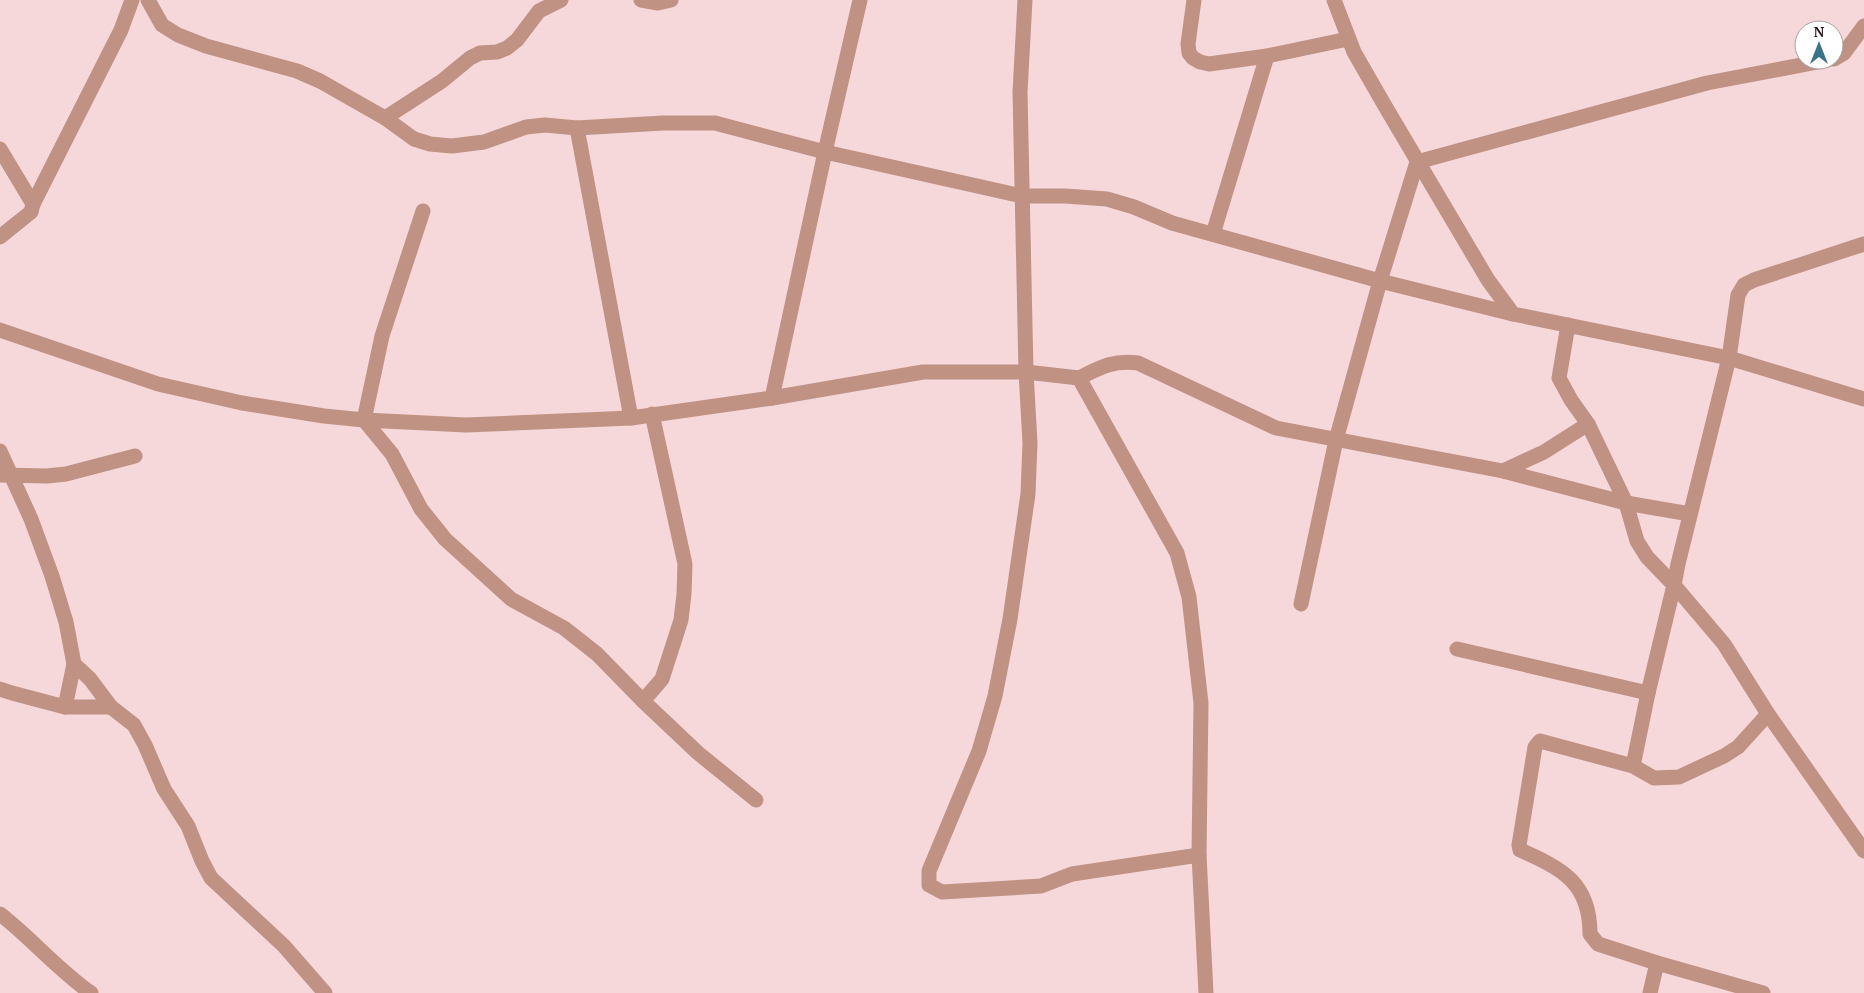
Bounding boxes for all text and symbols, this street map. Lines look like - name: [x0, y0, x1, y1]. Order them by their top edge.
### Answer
- north arrow: [1794, 20, 1844, 70]
- text: N: [1814, 22, 1825, 41]

